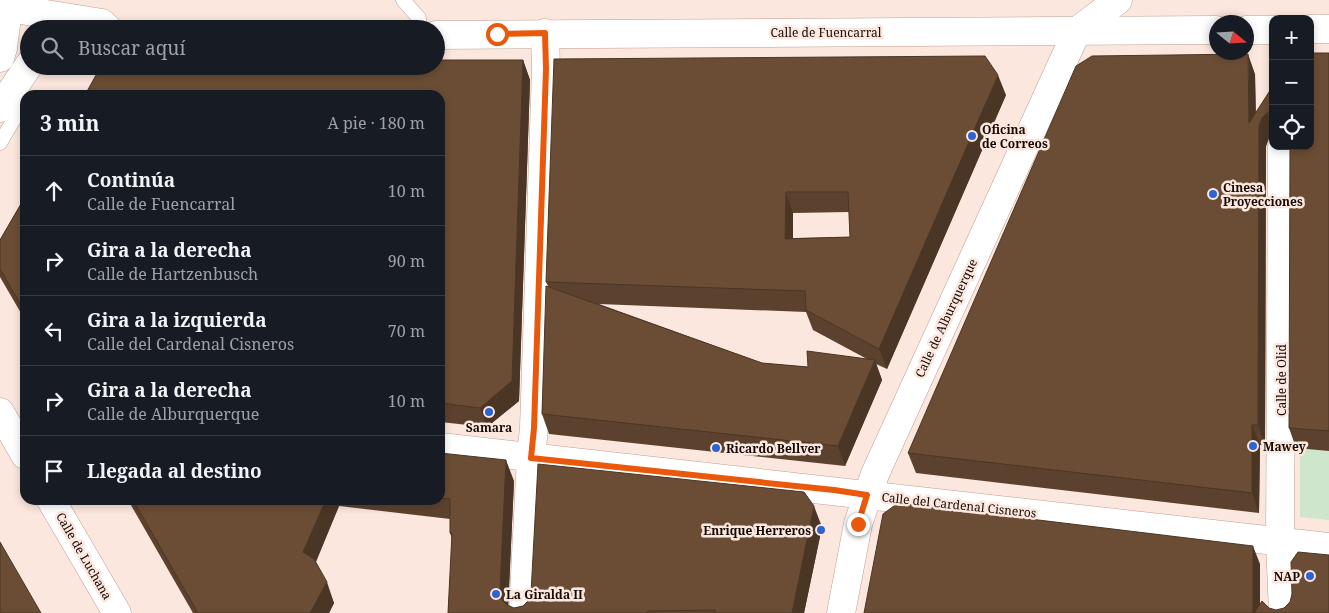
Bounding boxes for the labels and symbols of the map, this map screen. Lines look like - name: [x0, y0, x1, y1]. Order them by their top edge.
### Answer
- north arrow: [1209, 15, 1254, 60]
- route start: [486, 23, 509, 46]
- street label: Calle de Fuencarral: [770, 24, 882, 41]
- place label: Oficina de Correos: [982, 121, 1048, 152]
- marker: Oficina de Correos: [966, 130, 978, 142]
- place label: Cinesa Proyecciones: [1223, 179, 1303, 210]
- marker: Cinesa Proyecciones: [1207, 188, 1219, 200]
- street label: Calle de Alburquerque: [911, 256, 981, 380]
- street label: Calle de Olid: [1273, 343, 1290, 416]
- marker: Samara: [483, 406, 495, 418]
- place label: Samara: [466, 419, 512, 436]
- place label: Mawey: [1263, 438, 1306, 455]
- place label: Ricardo Bellver: [726, 440, 821, 457]
- marker: Mawey: [1247, 440, 1259, 452]
- marker: Ricardo Bellver: [710, 442, 722, 454]
- street label: Calle del Cardenal Cisneros: [881, 488, 1037, 522]
- street label: Calle de Luchana: [52, 509, 116, 603]
- route end: [847, 513, 870, 536]
- place label: Enrique Herreros: [703, 522, 811, 539]
- marker: Enrique Herreros: [815, 524, 827, 536]
- place label: NAP: [1274, 568, 1300, 585]
- marker: NAP: [1304, 570, 1316, 582]
- place label: La Giralda II: [506, 586, 583, 603]
- marker: La Giralda II: [490, 588, 502, 600]

